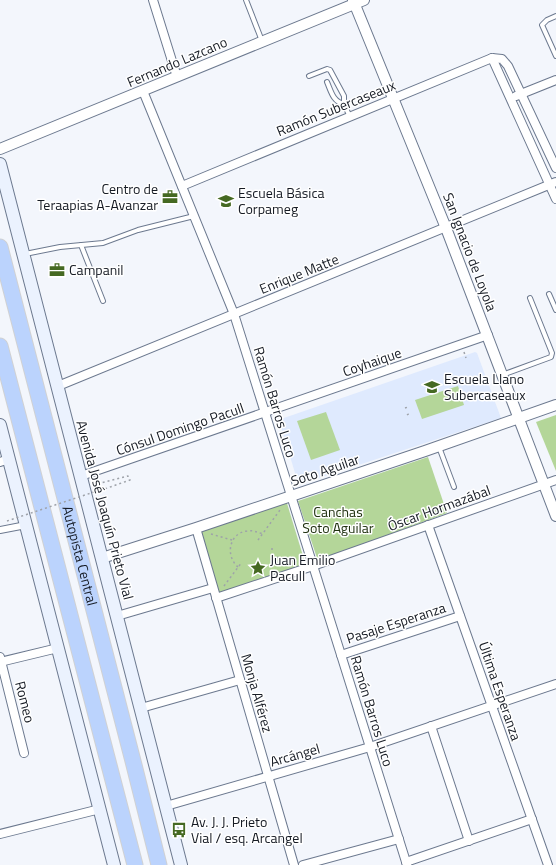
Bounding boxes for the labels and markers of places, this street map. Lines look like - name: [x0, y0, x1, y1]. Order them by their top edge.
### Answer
- place label: Centro de Teraapias A-Avanzar: [37, 178, 158, 215]
- place label: Escuela Básica Corpameg: [238, 182, 325, 219]
- office icon: Centro de Teraapias A-Avanzar: [161, 188, 179, 206]
- school or university icon: Escuela Básica Corpameg: [217, 192, 235, 210]
- place label: Campanil: [69, 259, 124, 280]
- office icon: Campanil: [48, 261, 66, 279]
- place label: Escuela Llano Subercaseaux: [444, 368, 526, 405]
- school or university icon: Escuela Llano Subercaseaux: [423, 378, 441, 396]
- place label: Juan Emilio Pacull: [270, 549, 335, 586]
- place icon: Juan Emilio Pacull: [249, 559, 267, 577]
- place label: Av. J. J. Prieto Vial / esq. Arcangel: [191, 811, 303, 848]
- bus stop icon: Av. J. J. Prieto Vial / esq. Arcangel: [170, 821, 188, 839]

